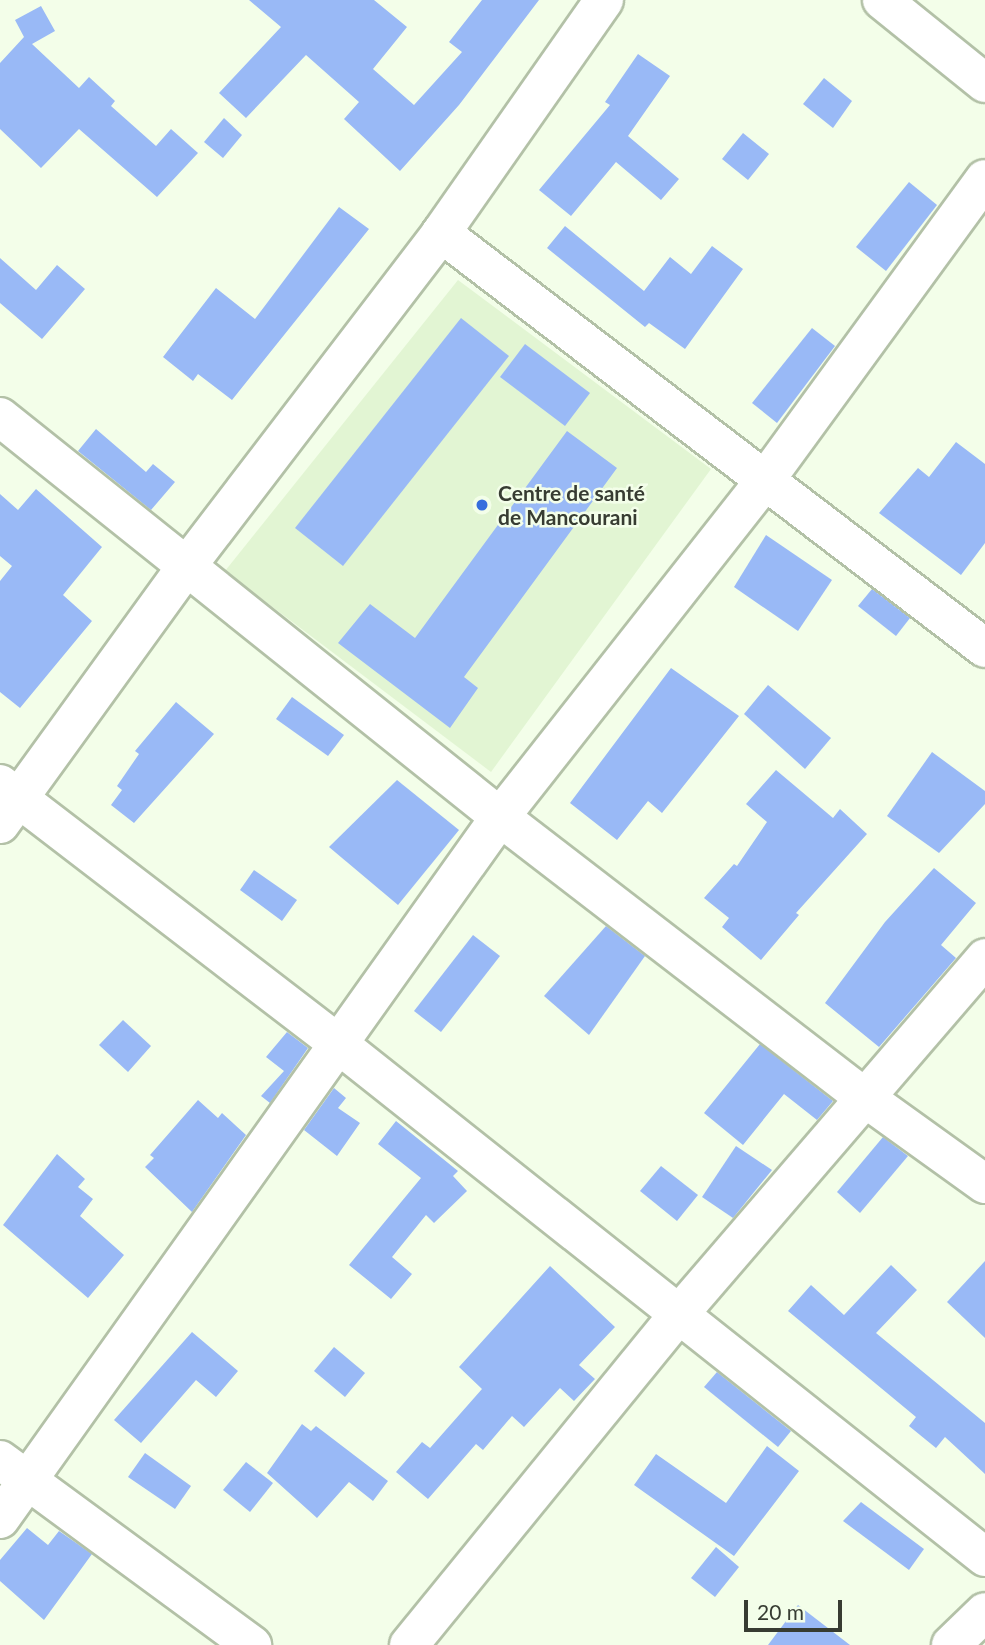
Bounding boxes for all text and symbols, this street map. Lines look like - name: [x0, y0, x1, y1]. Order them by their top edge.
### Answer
- place label: Centre de santé de Mancourani: [498, 480, 645, 530]
- marker: Centre de santé de Mancourani: [472, 495, 492, 515]
- scale bar: [747, 1586, 845, 1630]
- text: 20 m: [757, 1599, 804, 1624]

